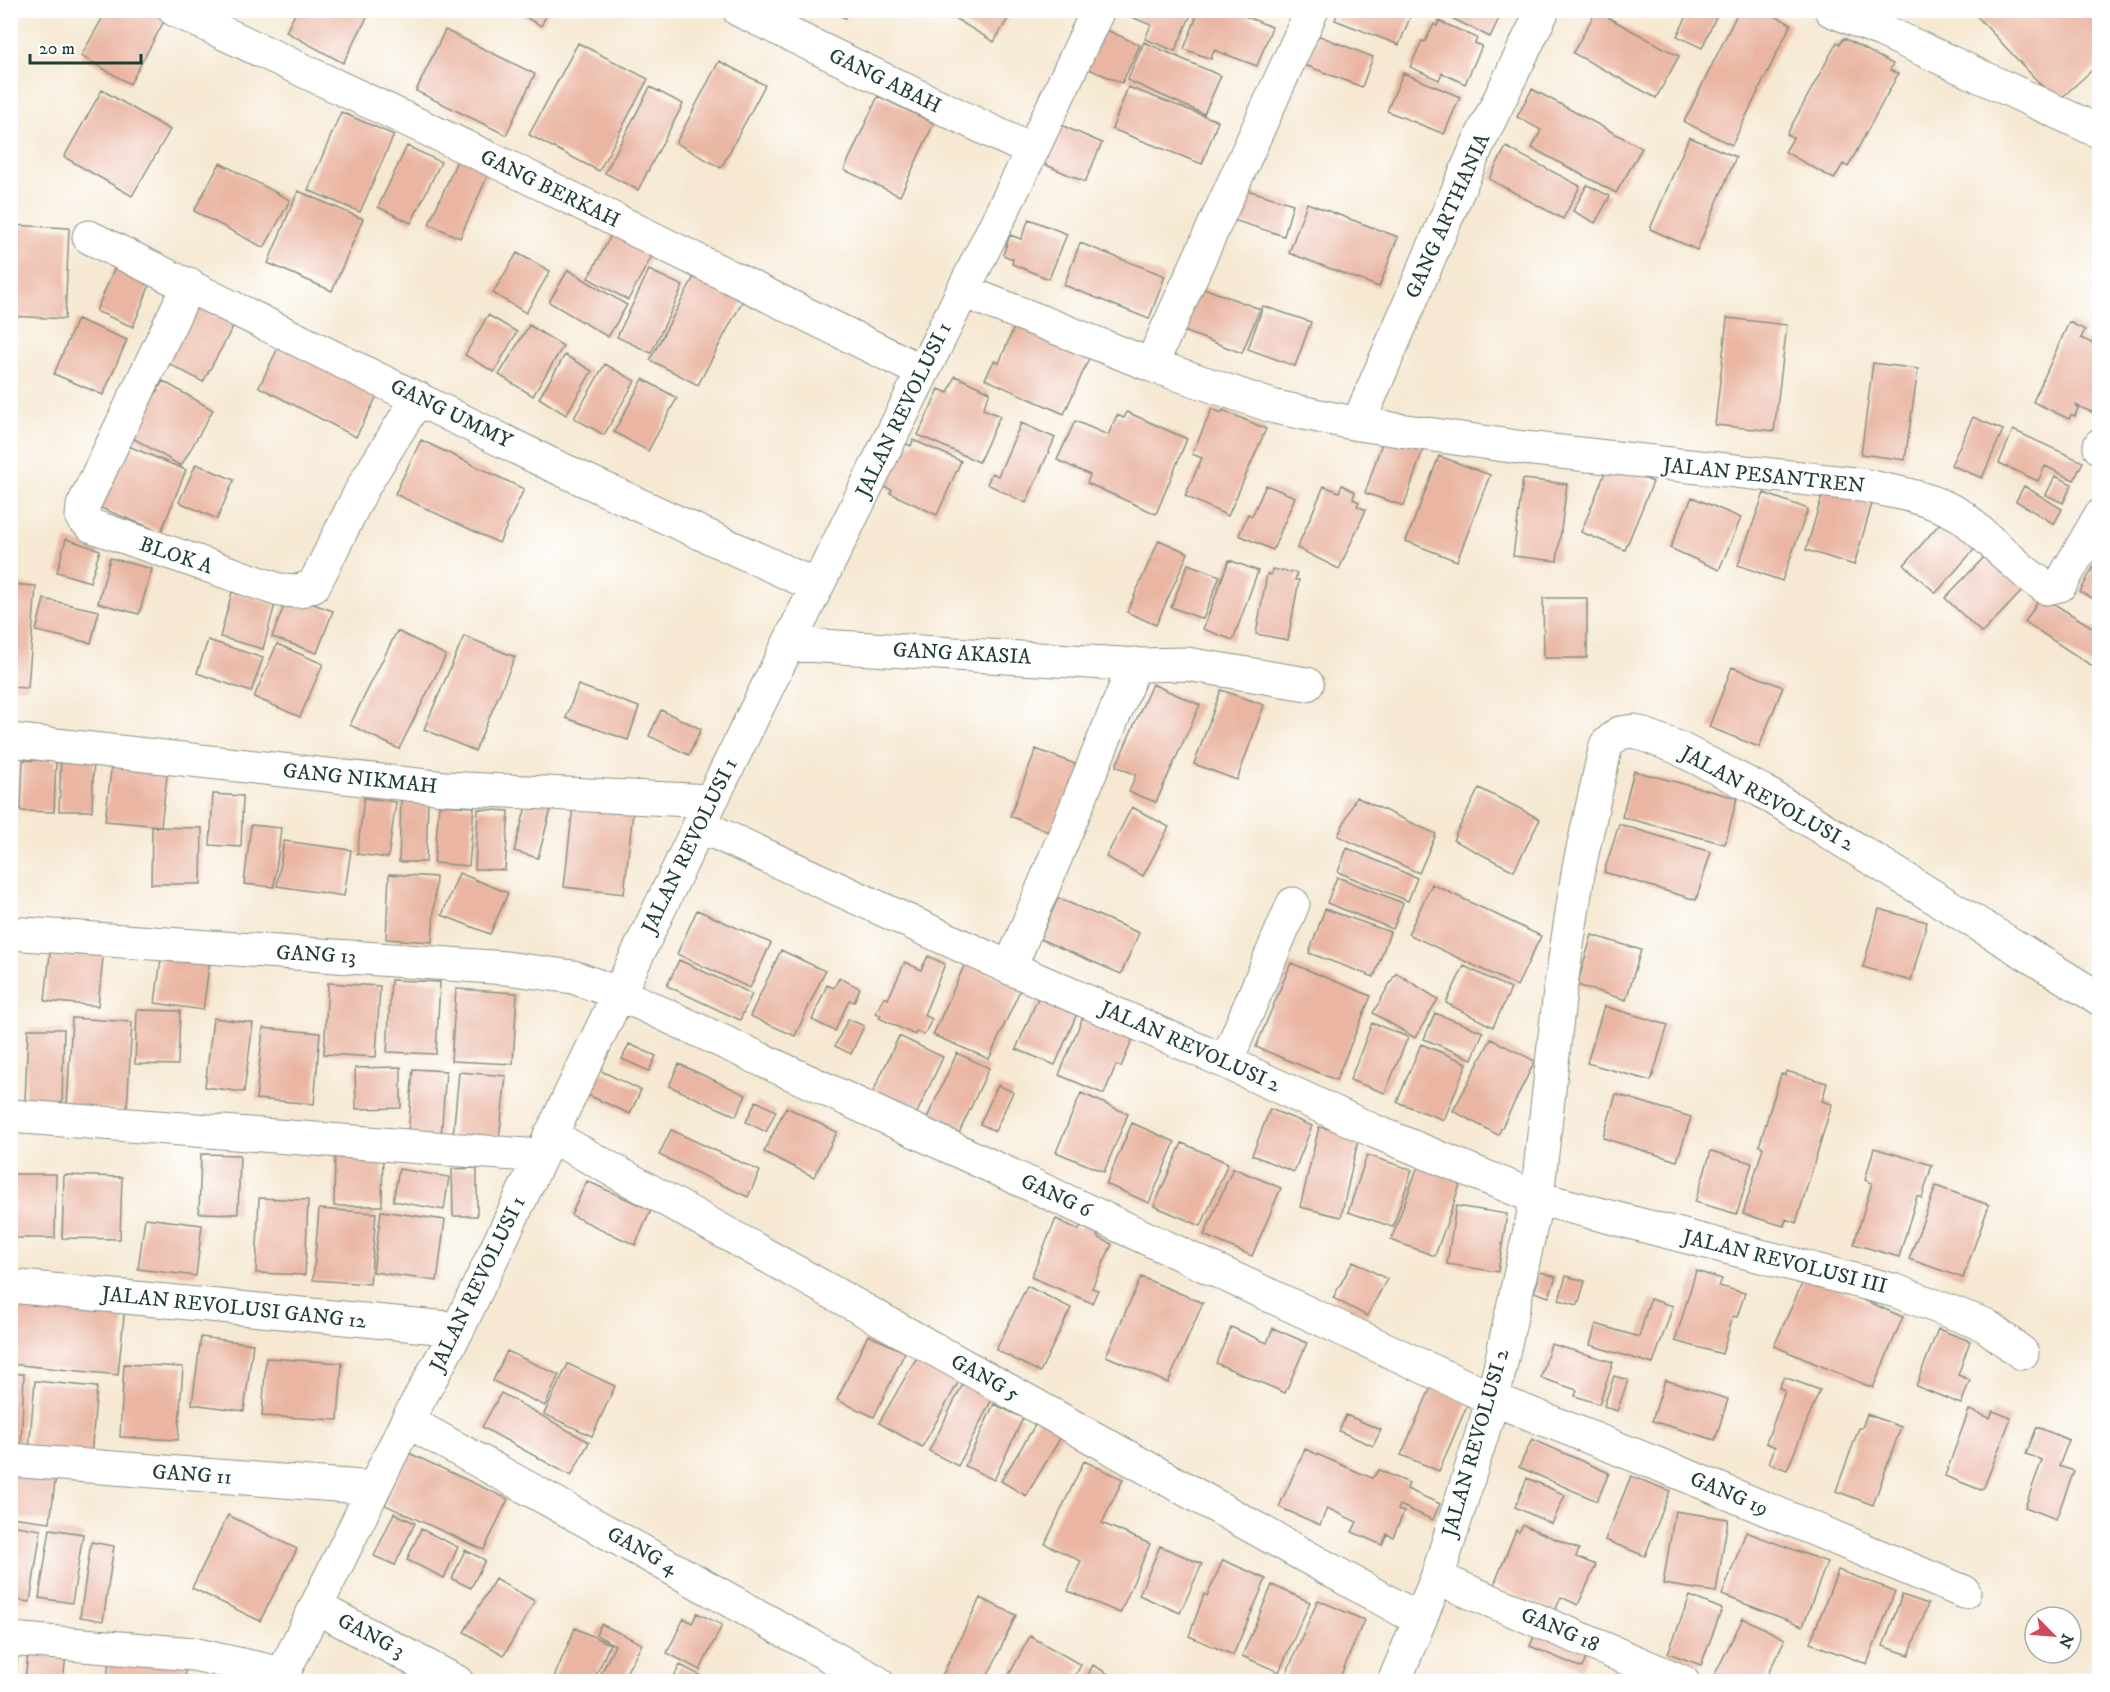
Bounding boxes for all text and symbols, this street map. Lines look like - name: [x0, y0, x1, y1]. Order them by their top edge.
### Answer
- scale bar: [30, 27, 141, 65]
- text: 20 m: [39, 38, 75, 60]
- street label: GANG ABAH: [825, 43, 945, 119]
- street label: GANG ARTHANIA: [1400, 129, 1496, 302]
- street label: GANG BERKAH: [476, 144, 624, 234]
- street label: JALAN REVOLUSI 1: [849, 318, 958, 504]
- street label: GANG UMMY: [386, 373, 517, 455]
- street label: JALAN PESANTREN: [1660, 452, 1866, 500]
- street label: BLOK A: [136, 531, 217, 581]
- street label: GANG AKASIA: [892, 637, 1033, 671]
- street label: JALAN REVOLUSI 2: [1674, 740, 1859, 858]
- street label: JALAN REVOLUSI 1: [635, 754, 744, 940]
- street label: GANG NIKMAH: [282, 758, 438, 800]
- street label: GANG 13: [275, 940, 357, 970]
- street label: JALAN REVOLUSI 2: [1094, 995, 1285, 1099]
- street label: GANG 6: [1016, 1168, 1097, 1224]
- street label: JALAN REVOLUSI 1: [423, 1192, 532, 1378]
- street label: JALAN REVOLUSI III: [1678, 1224, 1890, 1300]
- street label: JALAN REVOLUSI GANG 12: [98, 1281, 368, 1335]
- street label: JALAN REVOLUSI 2: [1436, 1346, 1515, 1542]
- street label: GANG 5: [946, 1349, 1024, 1407]
- street label: GANG 11: [151, 1459, 233, 1491]
- street label: GANG 19: [1686, 1466, 1772, 1522]
- street label: GANG 4: [602, 1521, 682, 1581]
- street label: GANG 18: [1517, 1602, 1603, 1658]
- north arrow: [2023, 1605, 2083, 1665]
- street label: GANG 3: [333, 1608, 409, 1664]
- text: N: [2054, 1631, 2078, 1651]

